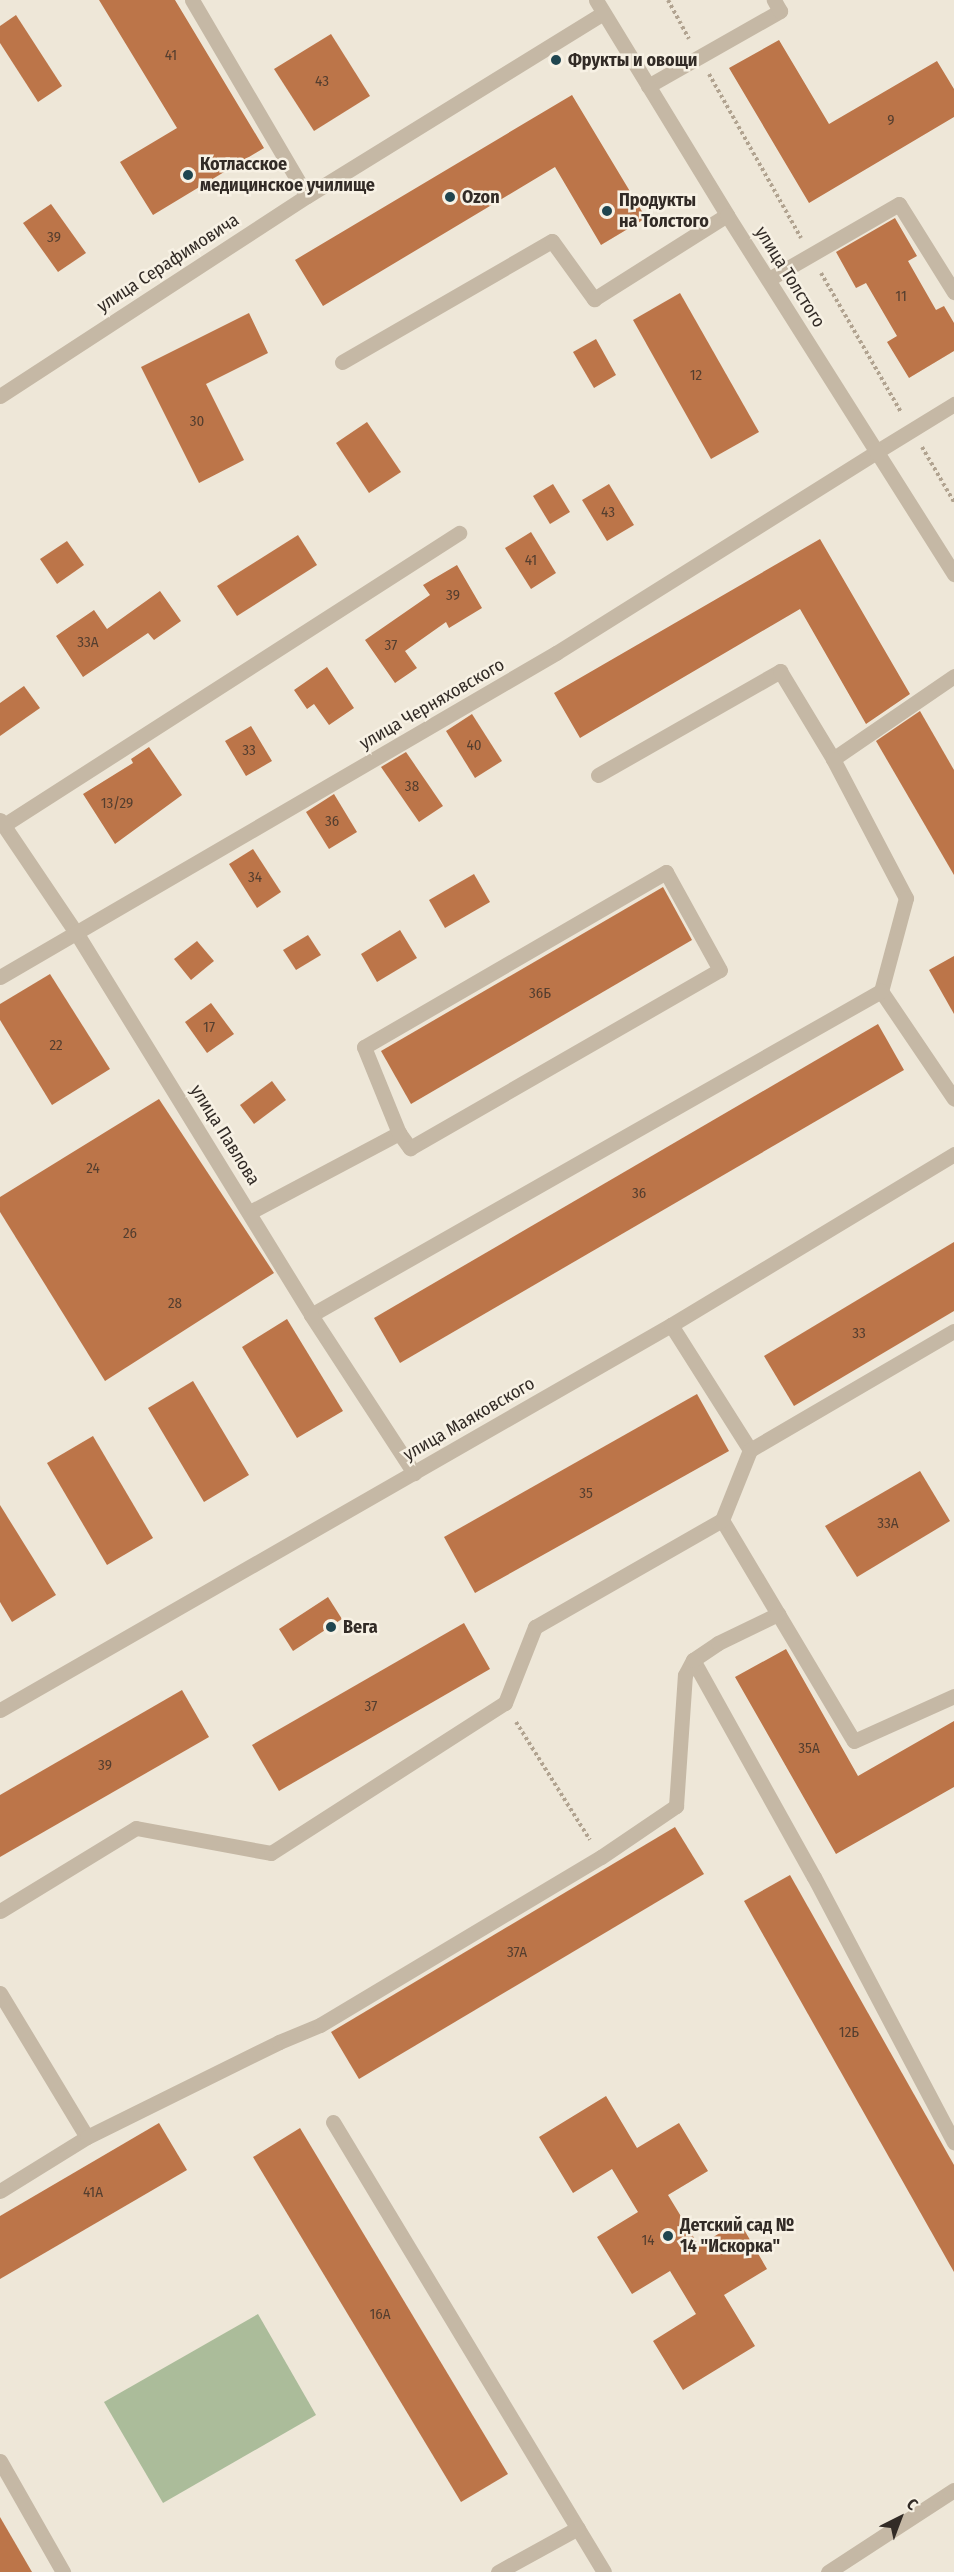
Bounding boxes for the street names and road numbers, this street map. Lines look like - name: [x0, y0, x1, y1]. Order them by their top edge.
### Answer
- street label: улица Серафимовича: [93, 209, 243, 317]
- street label: улица Толстого: [750, 222, 830, 332]
- street label: улица Черняховского: [356, 654, 508, 754]
- street label: улица Павлова: [186, 1081, 264, 1189]
- street label: улица Маяковского: [400, 1373, 538, 1465]

